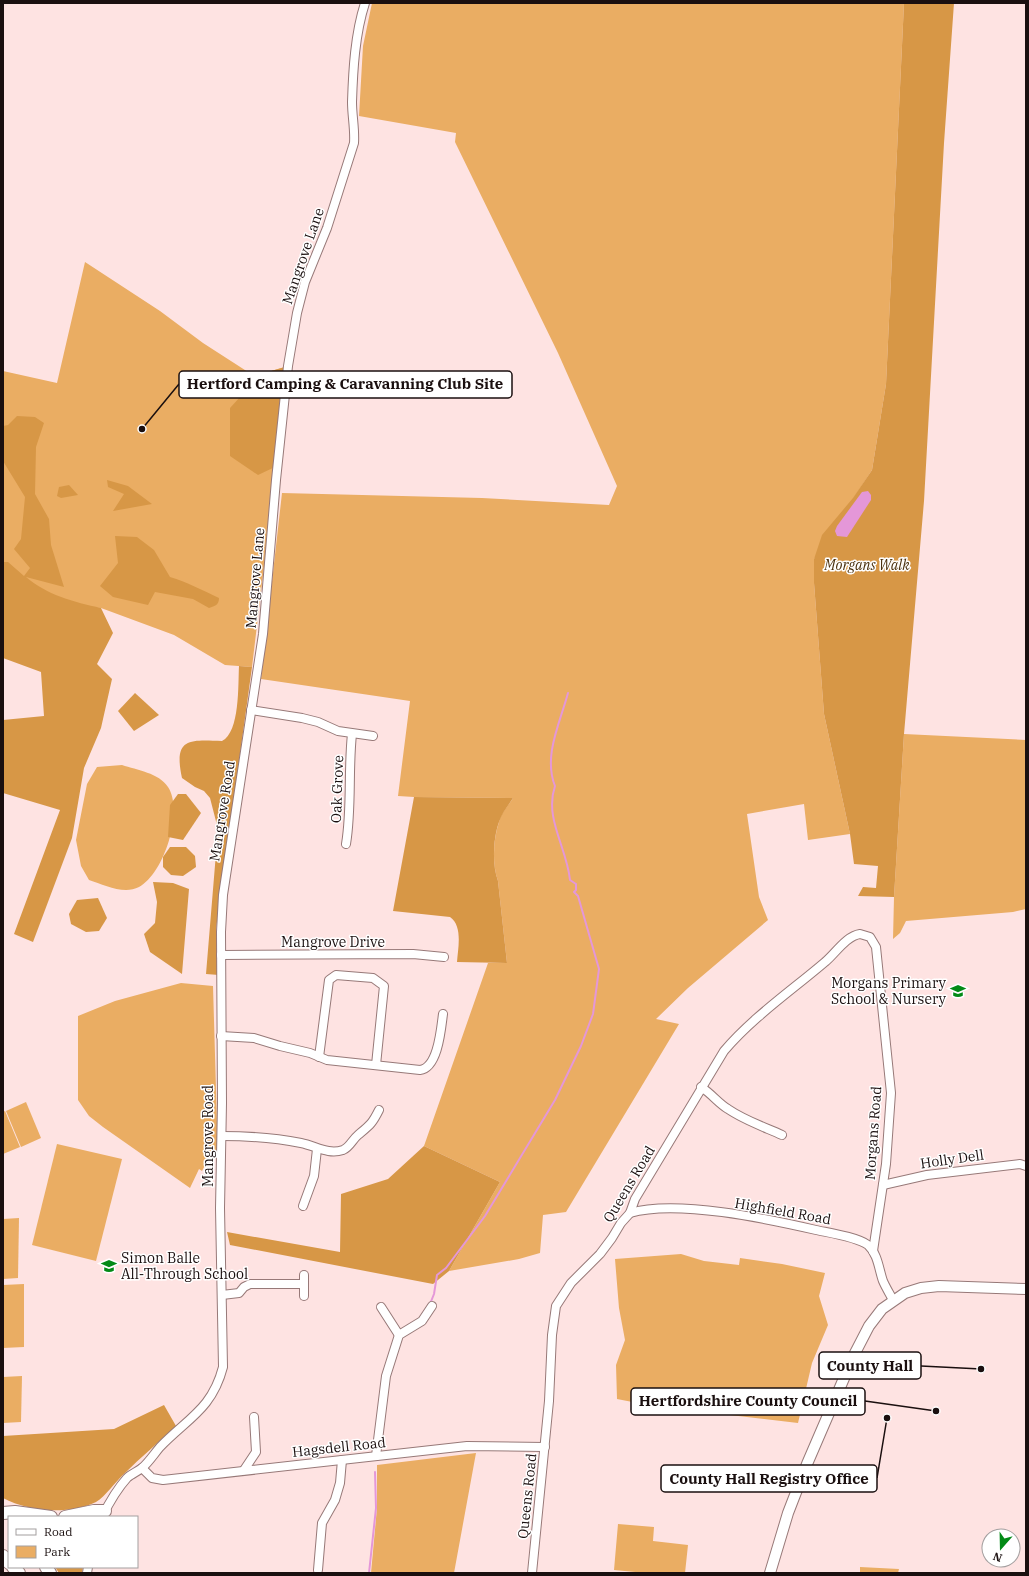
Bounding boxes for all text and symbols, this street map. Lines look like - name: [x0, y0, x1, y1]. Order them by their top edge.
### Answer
- street label: Mangrove Lane: [278, 205, 328, 307]
- callout: Hertford Camping & Caravanning Club Site: [179, 371, 512, 398]
- text: Hertford Camping & Caravanning Club Site: [187, 374, 503, 393]
- street label: Mangrove Lane: [242, 527, 268, 629]
- park label: Morgans Walk: [823, 556, 910, 574]
- street label: Oak Grove: [327, 755, 347, 823]
- street label: Mangrove Road: [205, 759, 239, 863]
- street label: Mangrove Drive: [281, 933, 385, 951]
- place label: Morgans Primary School & Nursery: [831, 974, 947, 1008]
- school or university icon: Morgans Primary School & Nursery: [949, 982, 967, 1000]
- street label: Mangrove Road: [199, 1085, 217, 1187]
- street label: Morgans Road: [861, 1085, 885, 1180]
- street label: Queens Road: [599, 1142, 659, 1226]
- street label: Holly Dell: [919, 1146, 985, 1172]
- street label: Highfield Road: [733, 1194, 833, 1228]
- place label: Simon Balle All-Through School: [121, 1249, 248, 1283]
- school or university icon: Simon Balle All-Through School: [100, 1257, 118, 1275]
- callout: County Hall: [819, 1352, 921, 1379]
- text: County Hall: [827, 1356, 913, 1375]
- callout: Hertfordshire County Council: [631, 1388, 865, 1415]
- text: Hertfordshire County Council: [639, 1391, 857, 1410]
- street label: Hagsdell Road: [291, 1433, 387, 1461]
- street label: Queens Road: [514, 1452, 541, 1540]
- callout: County Hall Registry Office: [661, 1465, 877, 1492]
- text: County Hall Registry Office: [669, 1469, 869, 1488]
- legend: [8, 1516, 138, 1568]
- text: Road: [44, 1524, 73, 1539]
- north arrow: [981, 1528, 1021, 1568]
- text: Park: [44, 1544, 70, 1559]
- text: N: [991, 1549, 1004, 1565]

